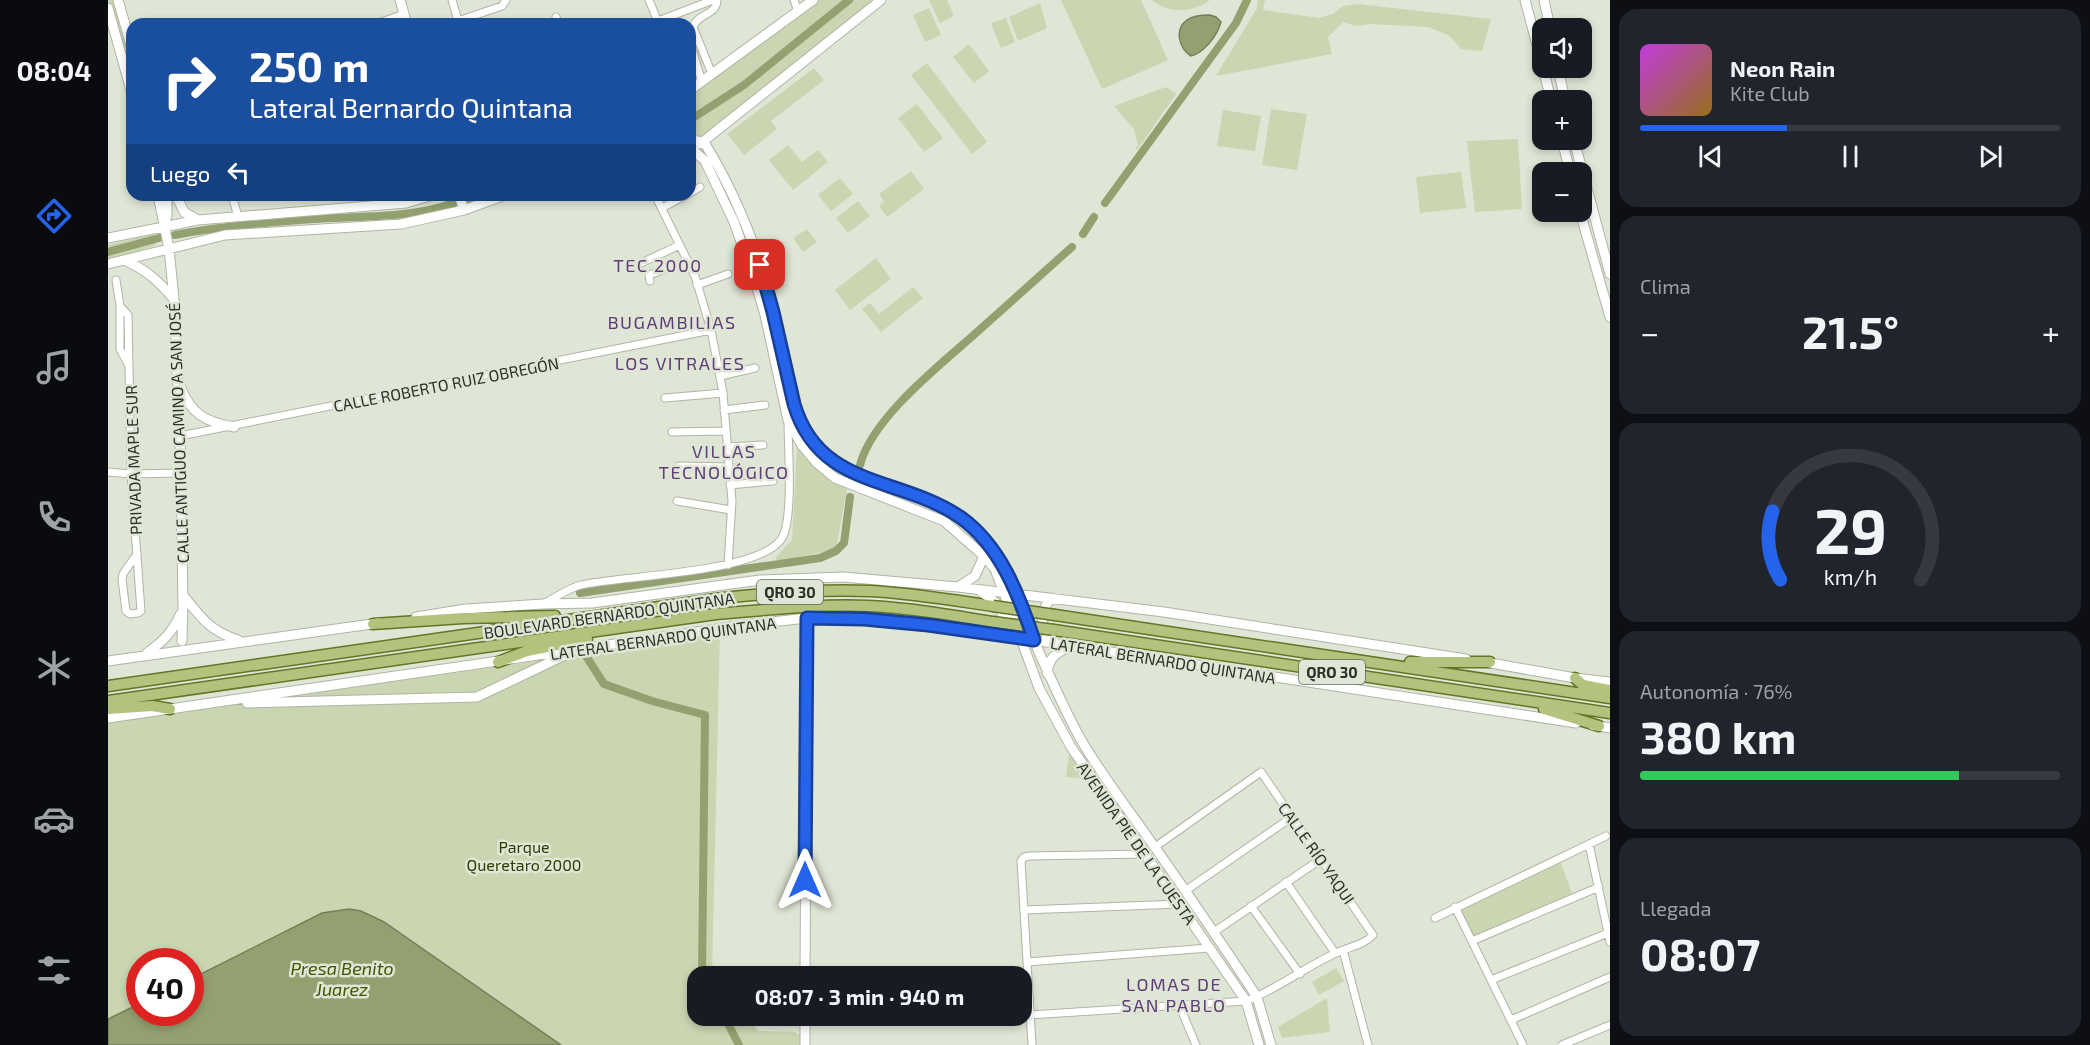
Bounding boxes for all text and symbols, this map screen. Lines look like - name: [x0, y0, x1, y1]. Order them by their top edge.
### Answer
- map controls: [1532, 18, 1592, 222]
- button: sound: [1532, 18, 1592, 78]
- text: 250 m: [249, 40, 369, 90]
- icon: right: [150, 42, 228, 120]
- text: 08:04: [16, 54, 92, 86]
- text: Neon Rain: [1730, 55, 1835, 81]
- text: Kite Club: [1730, 81, 1810, 105]
- button: +: [1532, 90, 1592, 150]
- text: Lateral Bernardo Quintana: [249, 91, 573, 123]
- icon: previous: [1694, 140, 1727, 173]
- icon: pause: [1834, 140, 1867, 173]
- icon: next: [1974, 140, 2007, 173]
- icon: left: [222, 156, 255, 189]
- text: Luego: [150, 160, 210, 186]
- button: −: [1532, 162, 1592, 222]
- icon: directions: [33, 195, 75, 237]
- pin: [734, 239, 785, 290]
- icon: arrive: [743, 248, 776, 281]
- district label: TEC 2000: [613, 254, 703, 276]
- text: Clima: [1640, 274, 1691, 298]
- street label: CALLE ANTIGUO CAMINO A SAN JOSÉ: [164, 302, 192, 563]
- text: 21.5°: [1802, 304, 1899, 358]
- district label: BUGAMBILIAS: [607, 311, 737, 333]
- text: −: [1640, 312, 1659, 352]
- text: +: [2042, 312, 2060, 352]
- icon: music: [33, 346, 75, 388]
- district label: LOS VITRALES: [615, 352, 745, 374]
- street label: CALLE ROBERTO RUIZ OBREGÓN: [332, 353, 560, 415]
- street label: PRIVADA MAPLE SUR: [121, 385, 145, 535]
- district label: VILLAS TECNOLÓGICO: [659, 440, 790, 483]
- text: 29: [1813, 492, 1887, 567]
- icon: phone: [33, 496, 75, 538]
- text: km/h: [1823, 564, 1877, 589]
- road number: QRO 30: [757, 580, 823, 604]
- street label: BOULEVARD BERNARDO QUINTANA: [482, 588, 736, 643]
- street label: LATERAL BERNARDO QUINTANA: [549, 613, 777, 664]
- street label: LATERAL BERNARDO QUINTANA: [1049, 633, 1277, 688]
- icon: climate: [33, 647, 75, 689]
- road number: QRO 30: [1299, 660, 1365, 684]
- text: Autonomía · 76%: [1640, 679, 1792, 703]
- text: 380 km: [1640, 709, 1796, 763]
- street label: AVENIDA PIE DE LA CUESTA: [1074, 758, 1200, 928]
- icon: car: [33, 798, 75, 840]
- street label: CALLE RÍO YAQUI: [1274, 799, 1359, 908]
- park label: Parque Queretaro 2000: [467, 837, 581, 875]
- position arrow: [773, 848, 837, 912]
- text: Llegada: [1640, 896, 1711, 920]
- text: 08:07: [1640, 926, 1760, 980]
- speed limit sign: 40: [126, 948, 204, 1026]
- icon: filters: [33, 949, 75, 991]
- water label: Presa Benito Juarez: [290, 957, 394, 1000]
- district label: LOMAS DE SAN PABLO: [1122, 973, 1226, 1016]
- text: 08:07 · 3 min · 940 m: [755, 983, 964, 1009]

